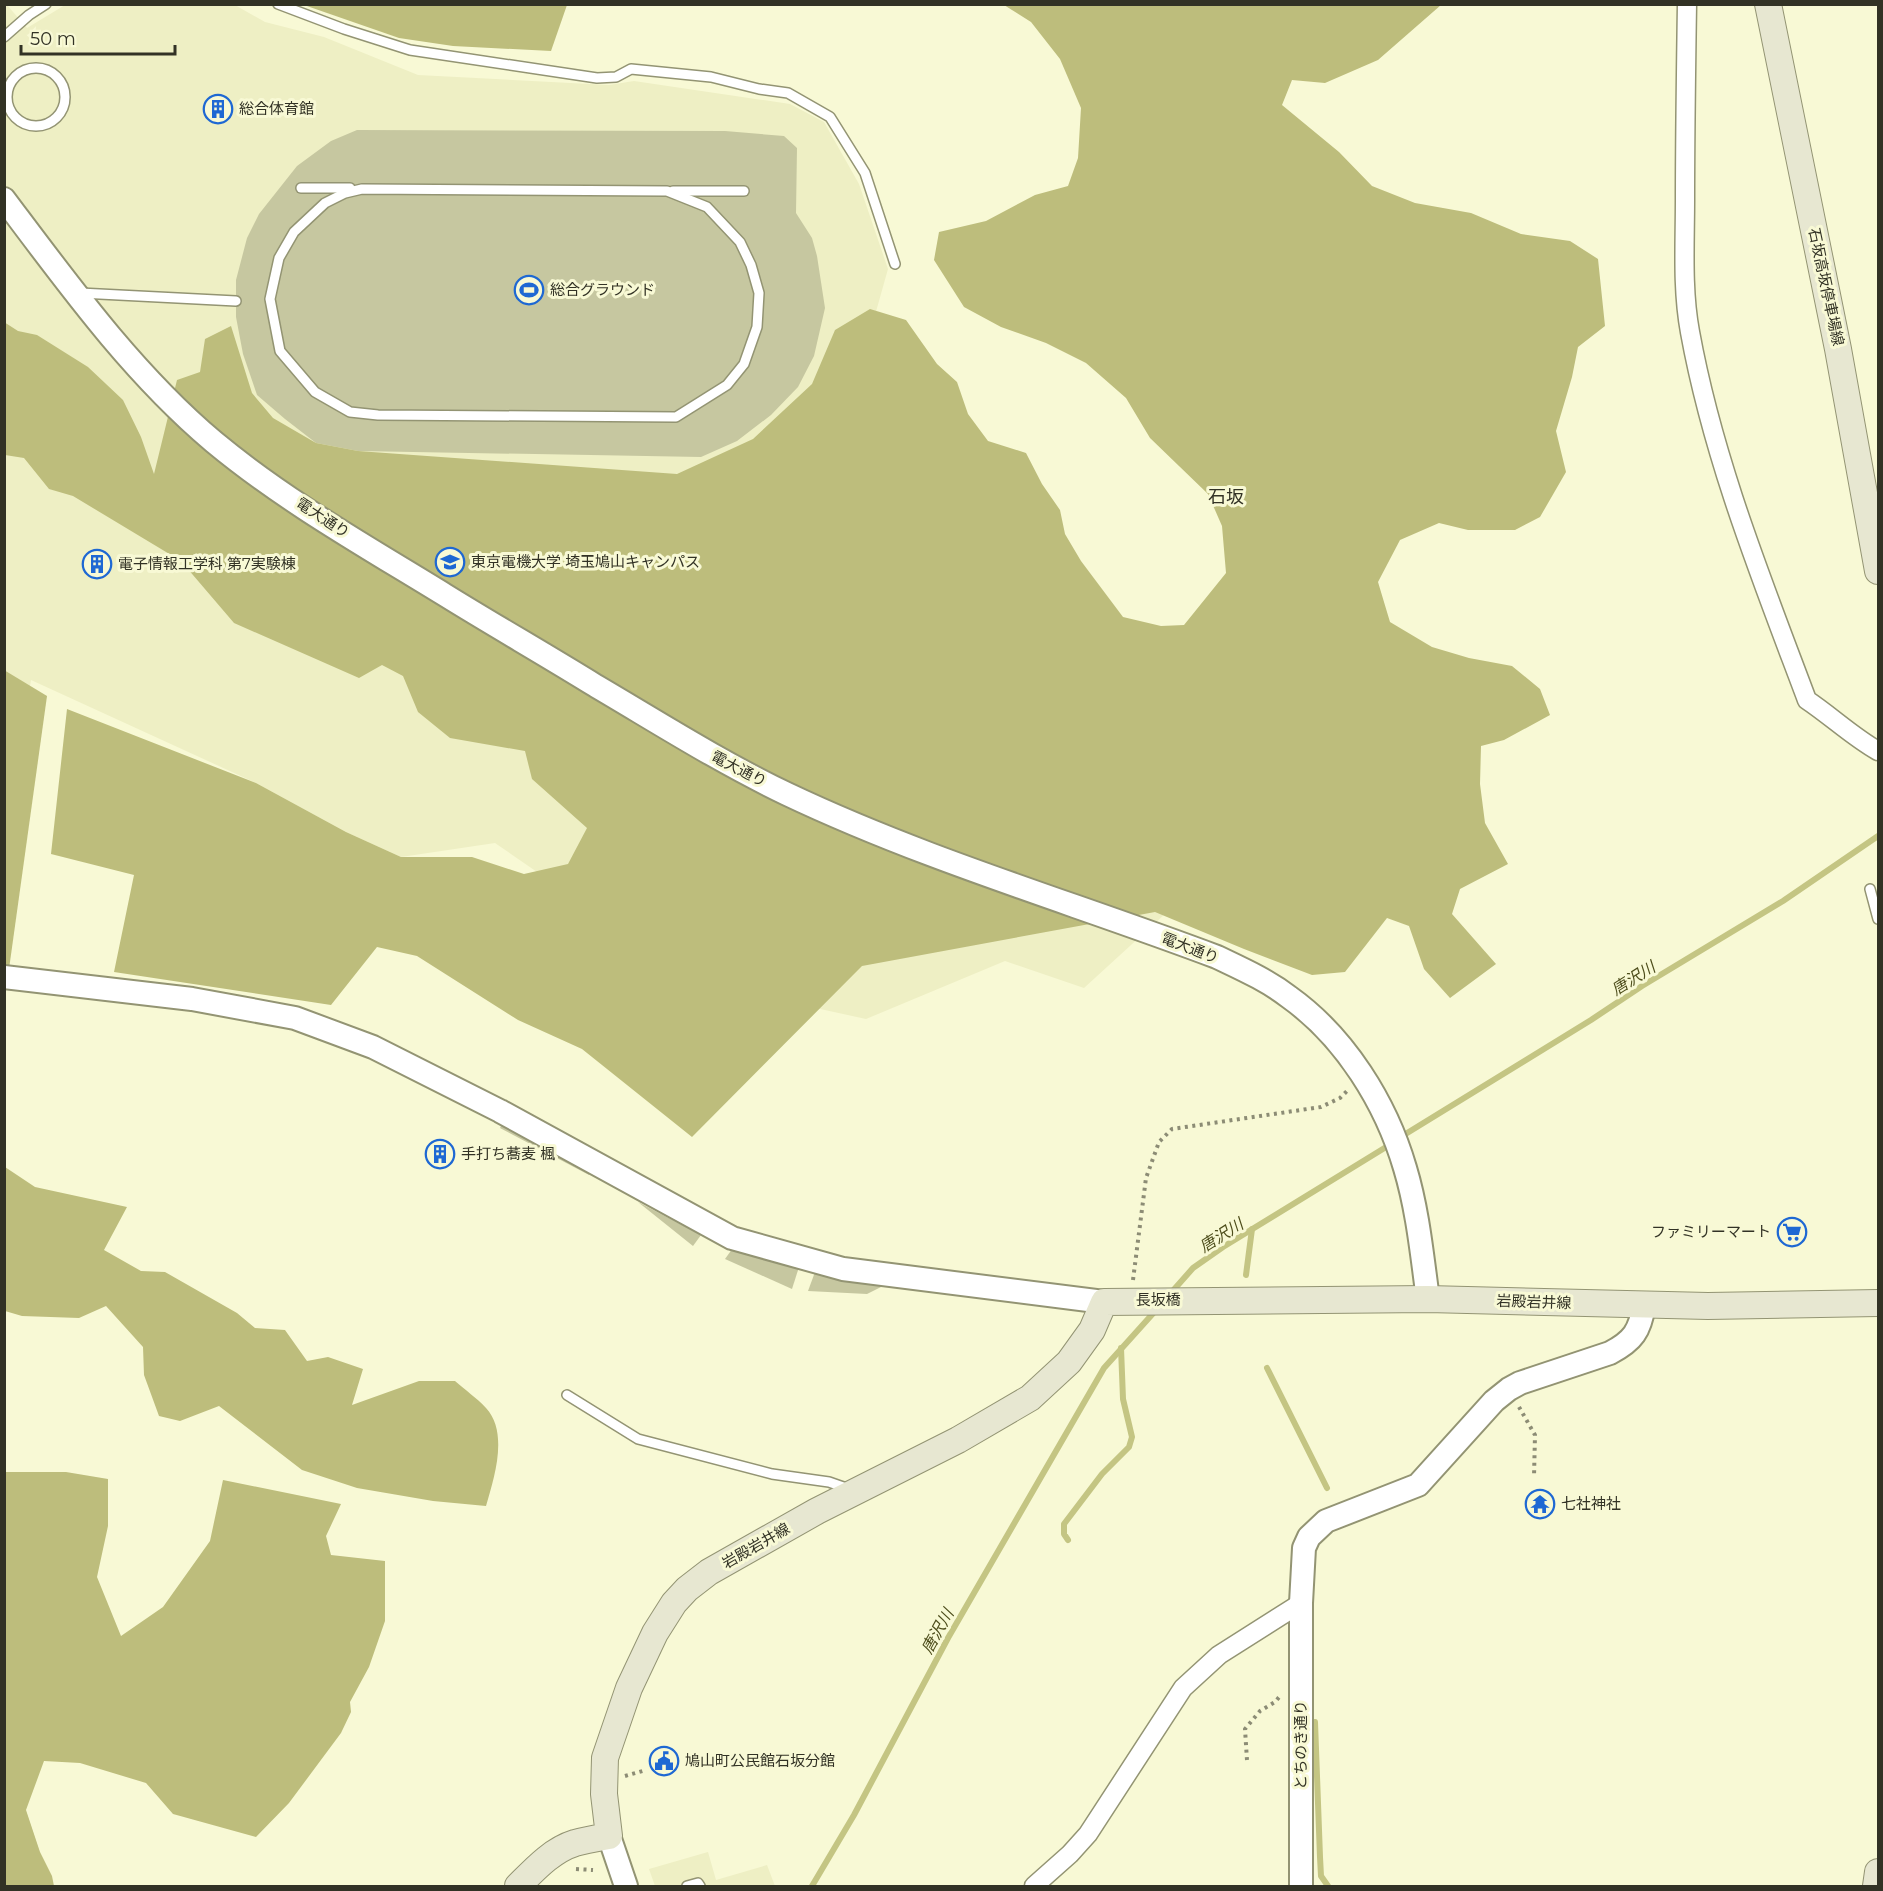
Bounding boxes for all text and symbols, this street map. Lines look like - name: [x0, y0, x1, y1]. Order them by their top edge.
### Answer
- scale bar: [21, 18, 176, 56]
- text: 50 m: [30, 28, 76, 50]
- building icon: 総合体育館: [202, 93, 234, 125]
- place label: 総合体育館: [239, 99, 314, 118]
- street label: 石坂高坂停車場線: [1805, 226, 1848, 348]
- sports icon: 総合グラウンド: [513, 274, 545, 306]
- place label: 総合グラウンド: [550, 280, 655, 299]
- district label: 石坂: [1208, 486, 1244, 508]
- street label: 電大通り: [293, 493, 354, 542]
- school or university icon: 東京電機大学 埼玉鳩山キャンパス: [434, 546, 466, 578]
- building icon: 電子情報工学科 第7実験棟: [81, 548, 113, 580]
- place label: 東京電機大学 埼玉鳩山キャンパス: [471, 552, 700, 571]
- place label: 電子情報工学科 第7実験棟: [118, 554, 296, 573]
- street label: 電大通り: [708, 746, 770, 791]
- street label: 電大通り: [1159, 928, 1222, 967]
- water label: 唐沢川: [1608, 957, 1660, 999]
- building icon: 手打ち蕎麦 楓: [424, 1138, 456, 1170]
- place label: 手打ち蕎麦 楓: [461, 1144, 555, 1163]
- water label: 唐沢川: [1196, 1214, 1248, 1256]
- supermarket icon: ファミリーマート: [1776, 1216, 1808, 1248]
- place label: ファミリーマート: [1651, 1222, 1771, 1241]
- street label: 長坂橋: [1135, 1290, 1181, 1309]
- street label: 岩殿岩井線: [1496, 1291, 1572, 1312]
- temple icon: 七社神社: [1524, 1488, 1556, 1520]
- place label: 七社神社: [1561, 1494, 1621, 1513]
- street label: 岩殿岩井線: [719, 1519, 793, 1573]
- water label: 唐沢川: [917, 1604, 958, 1657]
- street label: とちのき通り: [1291, 1700, 1310, 1790]
- public building icon: 鳩山町公民館石坂分館: [648, 1745, 680, 1777]
- place label: 鳩山町公民館石坂分館: [685, 1751, 835, 1770]

